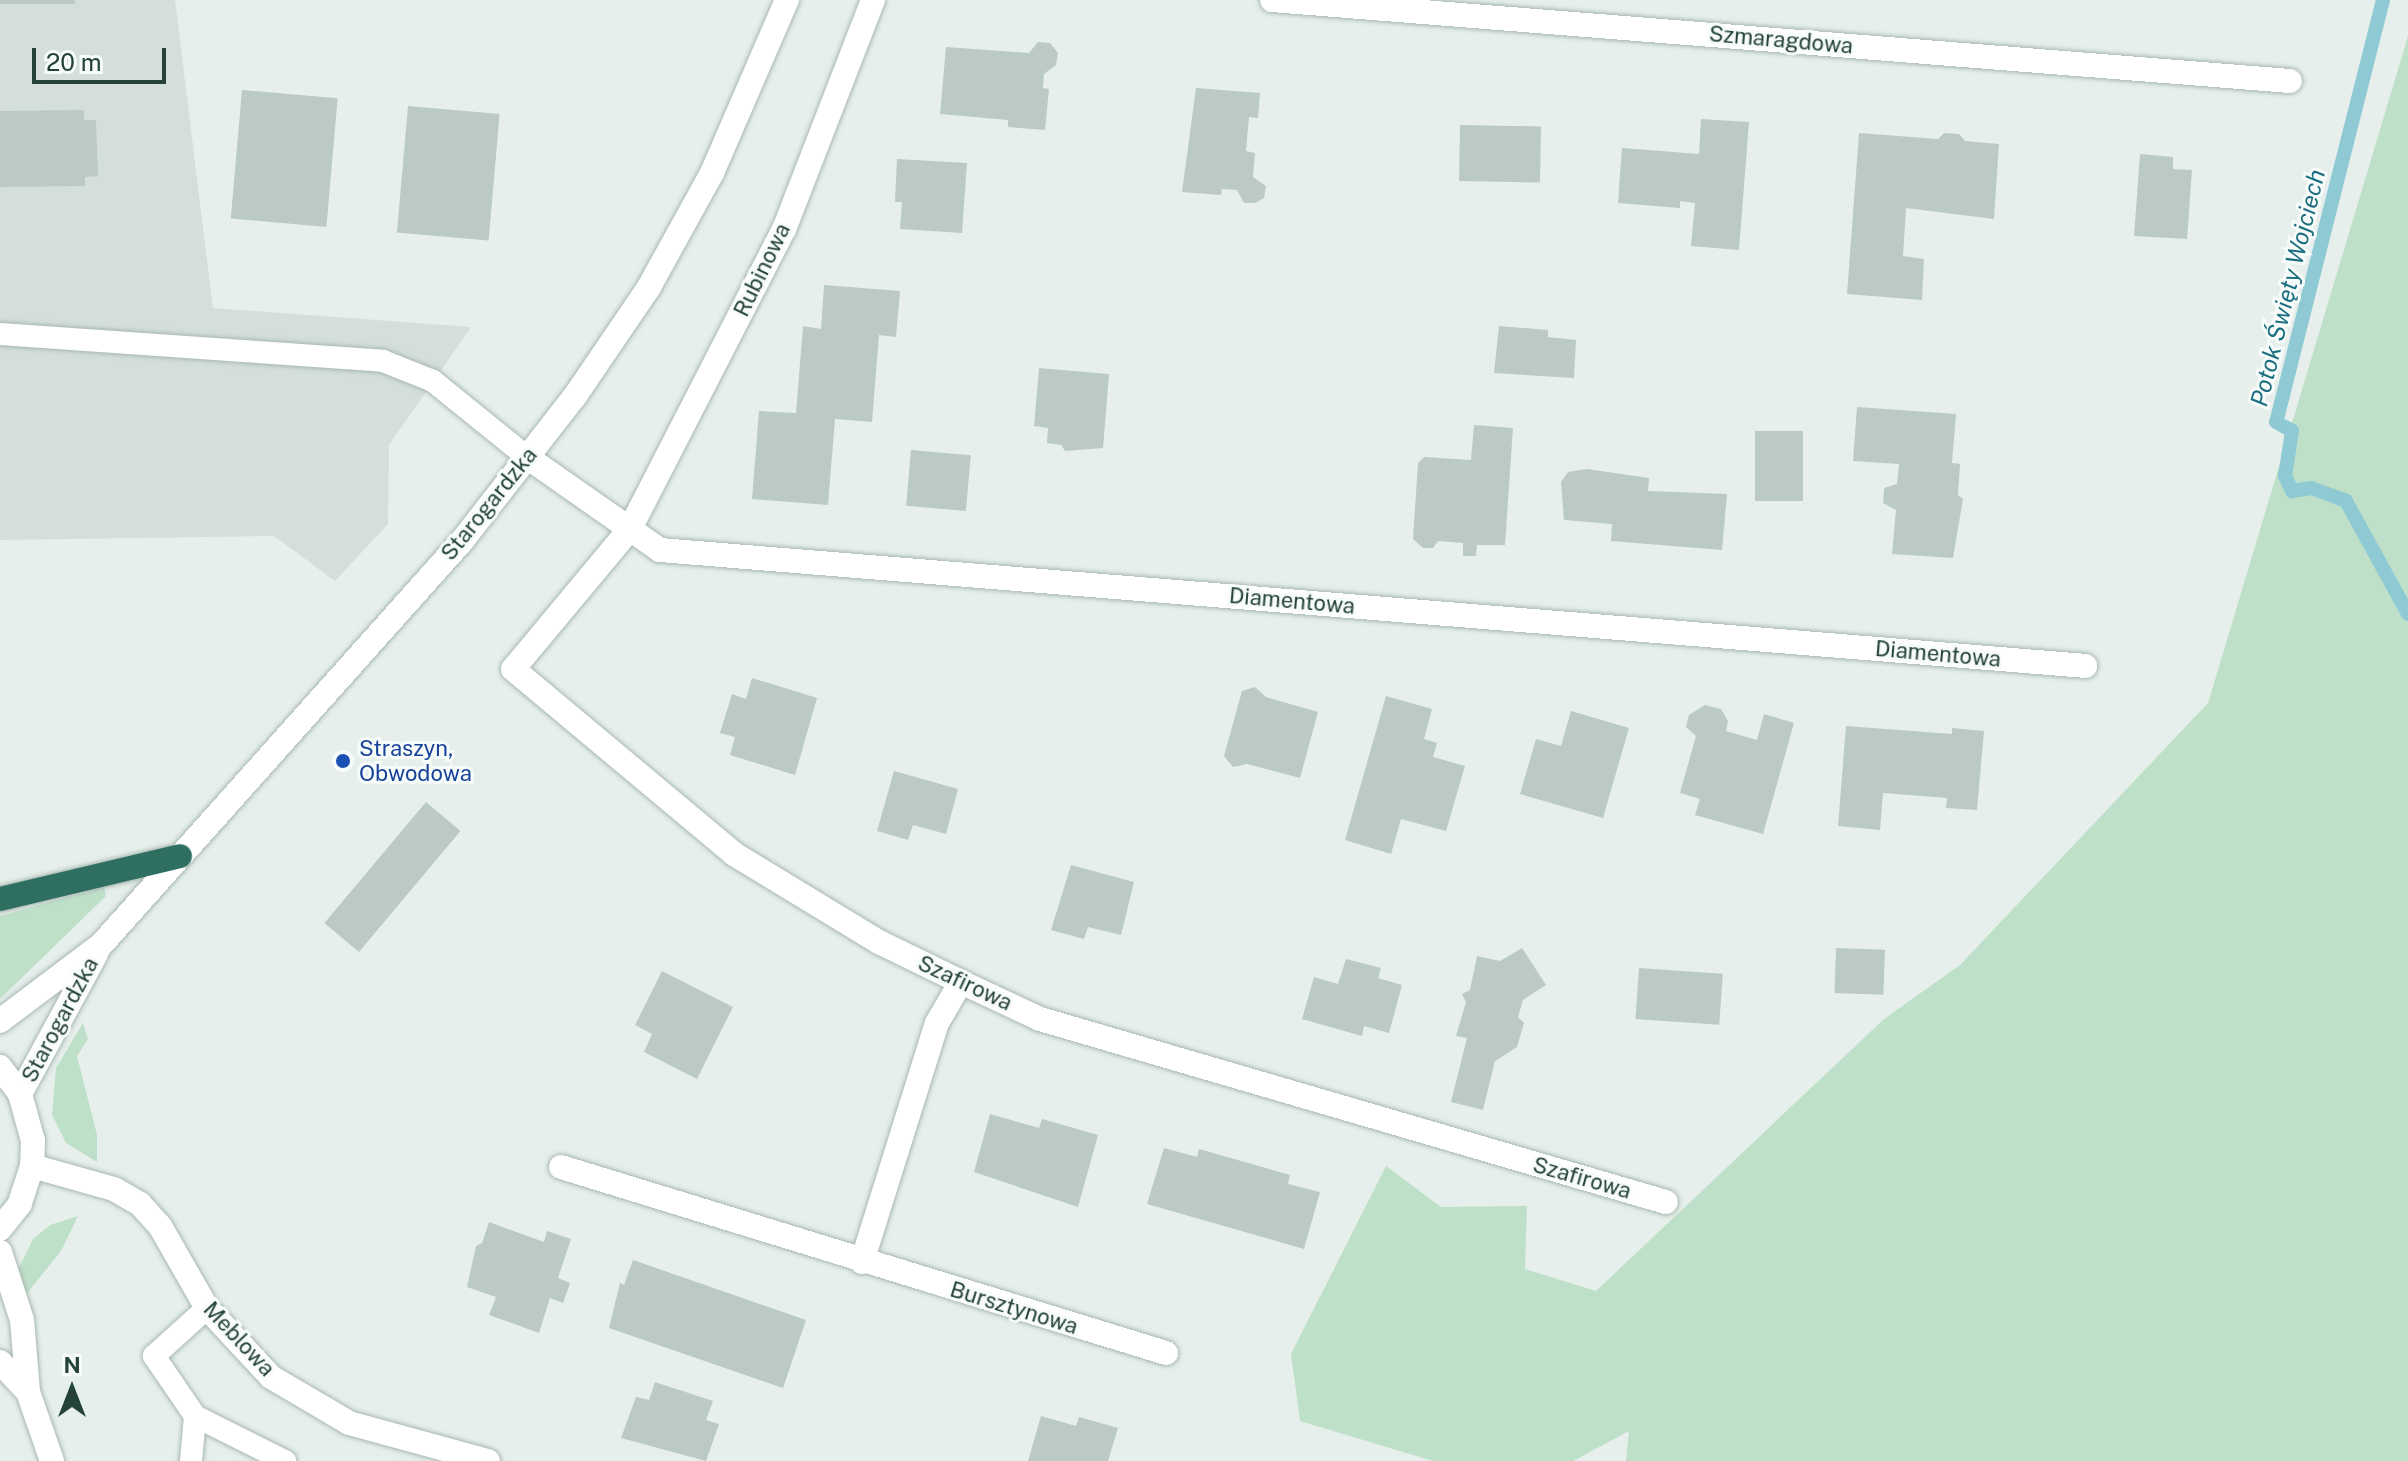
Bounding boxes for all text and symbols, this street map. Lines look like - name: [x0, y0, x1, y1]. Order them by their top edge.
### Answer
- street label: Szmaragdowa: [1708, 21, 1854, 59]
- scale bar: [36, 32, 170, 82]
- text: 20 m: [46, 48, 102, 76]
- water label: Potok Święty Wojciech: [2245, 166, 2331, 410]
- street label: Rubinowa: [728, 219, 796, 321]
- street label: Starogardzka: [435, 442, 543, 566]
- street label: Diamentowa: [1228, 582, 1356, 620]
- street label: Diamentowa: [1874, 635, 2002, 673]
- place label: Straszyn, Obwodowa: [359, 735, 472, 786]
- marker: Straszyn, Obwodowa: [334, 752, 352, 770]
- street label: Szafirowa: [914, 950, 1016, 1016]
- street label: Starogardzka: [16, 953, 104, 1087]
- street label: Szafirowa: [1530, 1151, 1634, 1205]
- street label: Bursztynowa: [947, 1276, 1081, 1340]
- street label: Meblowa: [198, 1296, 280, 1382]
- north arrow: [32, 1349, 112, 1429]
- text: N: [63, 1352, 81, 1378]

